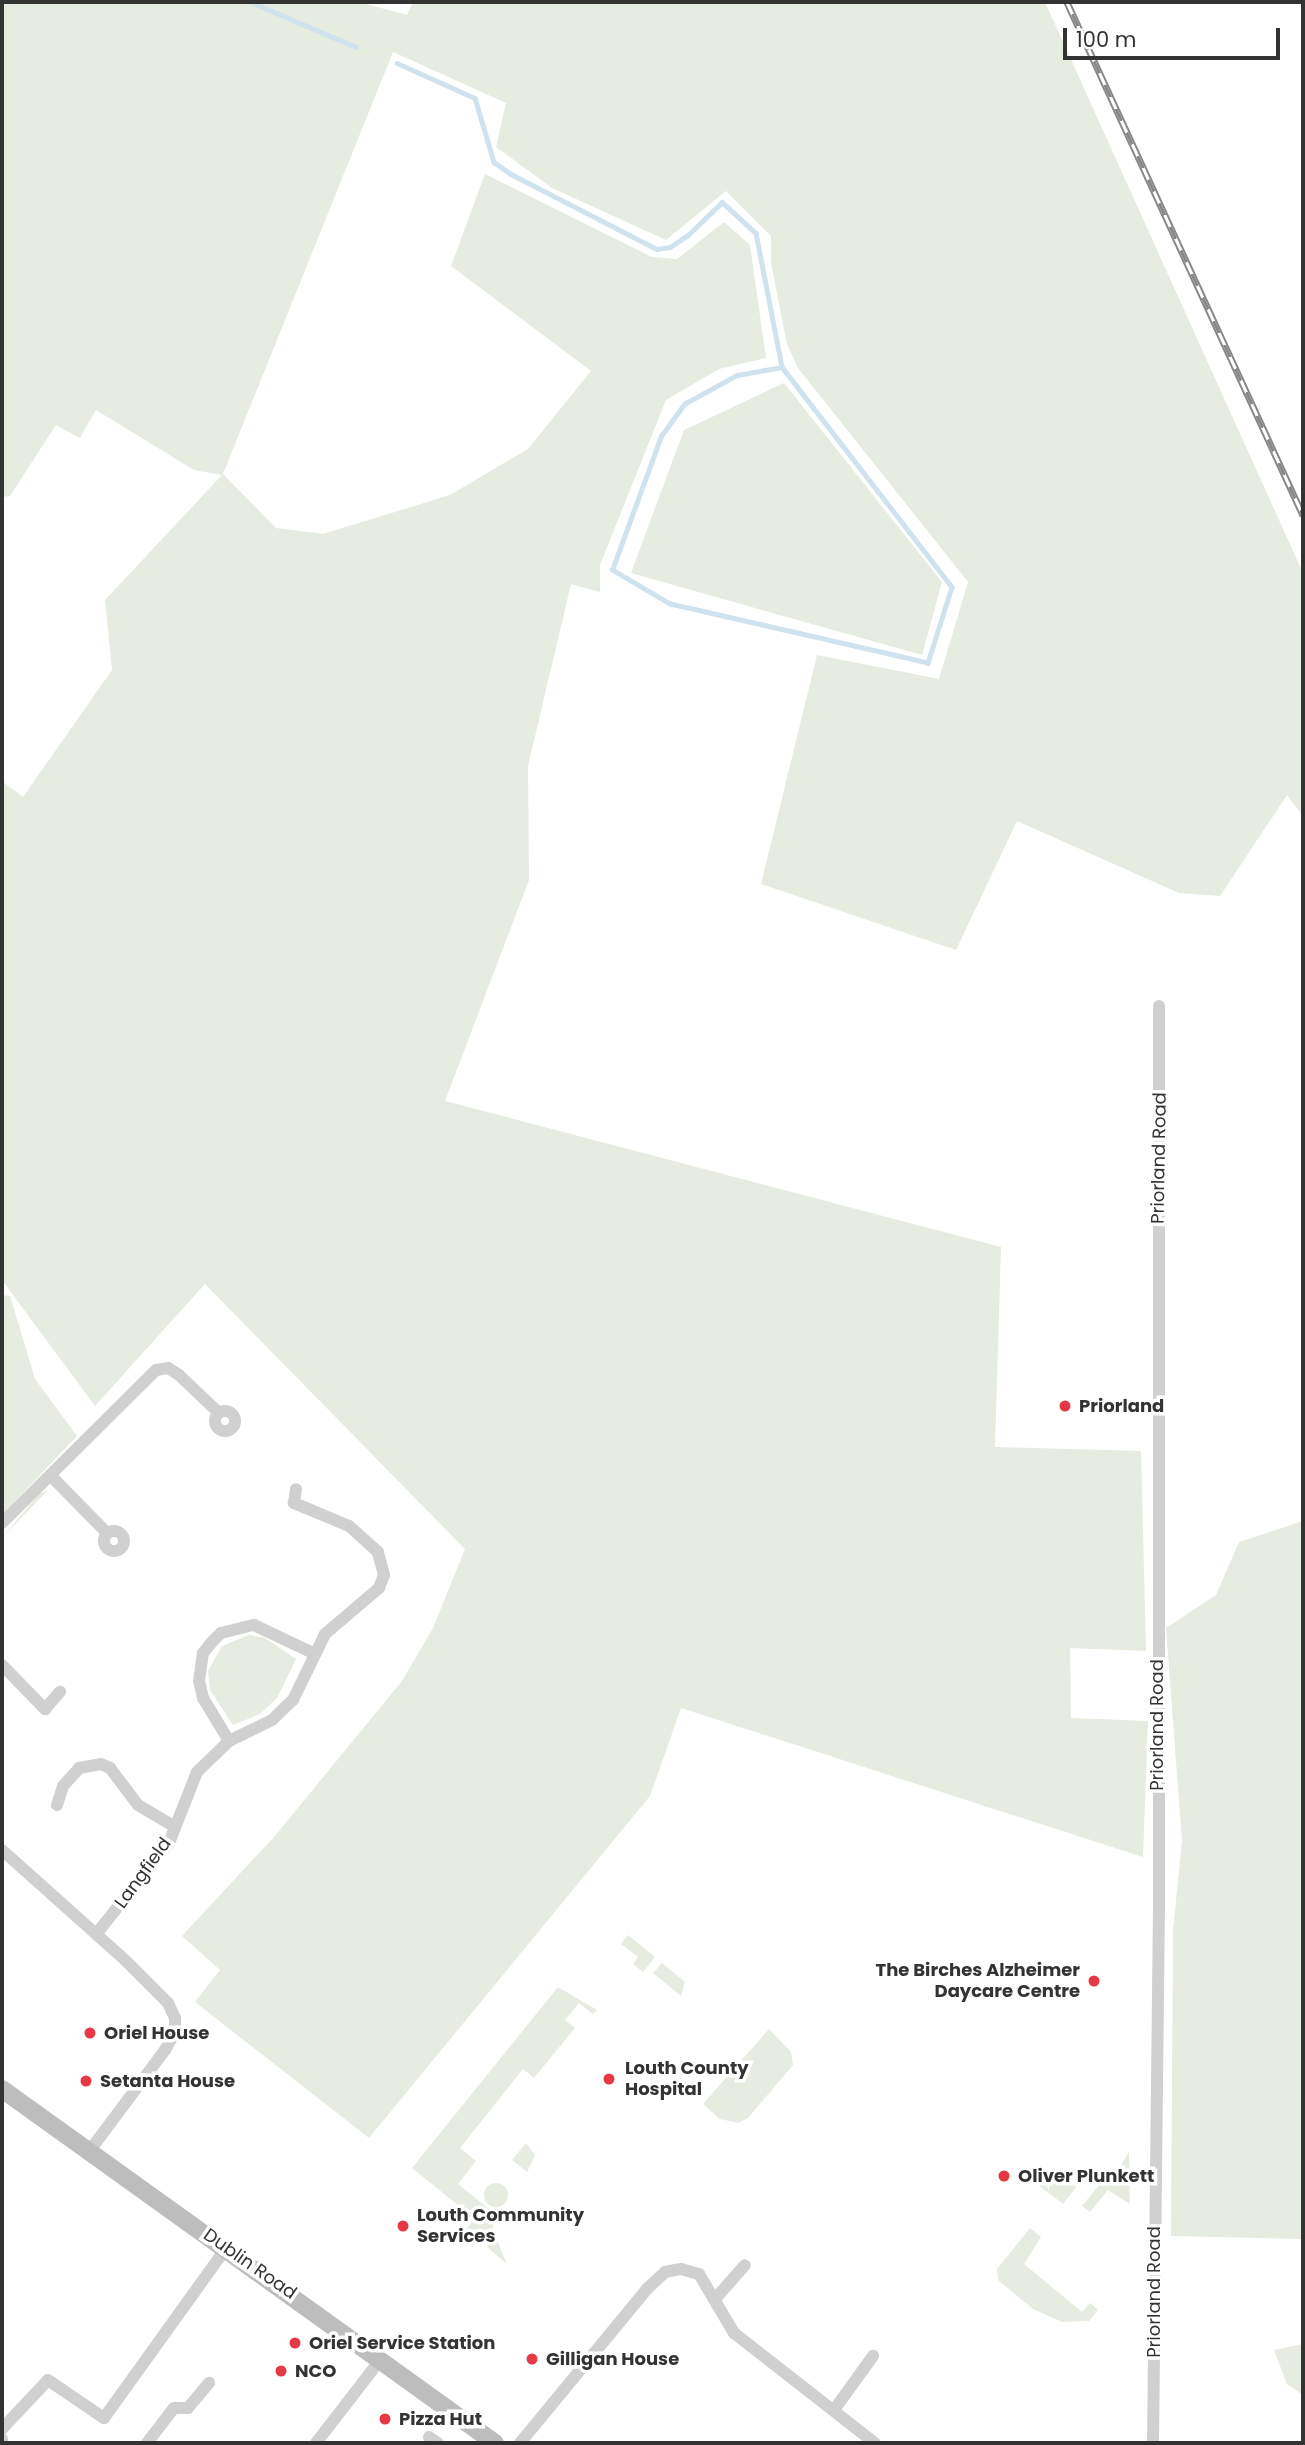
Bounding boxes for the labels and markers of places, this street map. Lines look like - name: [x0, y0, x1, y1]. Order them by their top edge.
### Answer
- place label: Priorland: [1079, 1395, 1164, 1417]
- marker: Priorland: [1057, 1398, 1073, 1414]
- place label: The Birches Alzheimer Daycare Centre: [876, 1960, 1080, 2002]
- marker: The Birches Alzheimer Daycare Centre: [1086, 1973, 1102, 1989]
- place label: Oriel House: [104, 2022, 209, 2044]
- marker: Oriel House: [82, 2025, 98, 2041]
- place label: Louth County Hospital: [625, 2058, 749, 2100]
- marker: Louth County Hospital: [599, 2069, 619, 2089]
- place label: Setanta House: [100, 2070, 235, 2092]
- marker: Setanta House: [78, 2073, 94, 2089]
- place label: Oliver Plunkett: [1018, 2165, 1154, 2187]
- marker: Oliver Plunkett: [996, 2168, 1012, 2184]
- place label: Louth Community Services: [417, 2205, 584, 2248]
- marker: Louth Community Services: [395, 2218, 411, 2234]
- place label: Oriel Service Station: [309, 2332, 495, 2354]
- marker: Oriel Service Station: [287, 2335, 303, 2351]
- place label: Gilligan House: [546, 2348, 679, 2370]
- marker: Gilligan House: [524, 2351, 540, 2367]
- place label: NCO: [295, 2360, 336, 2382]
- marker: NCO: [273, 2363, 289, 2379]
- place label: Pizza Hut: [399, 2408, 482, 2430]
- marker: Pizza Hut: [377, 2411, 393, 2427]

